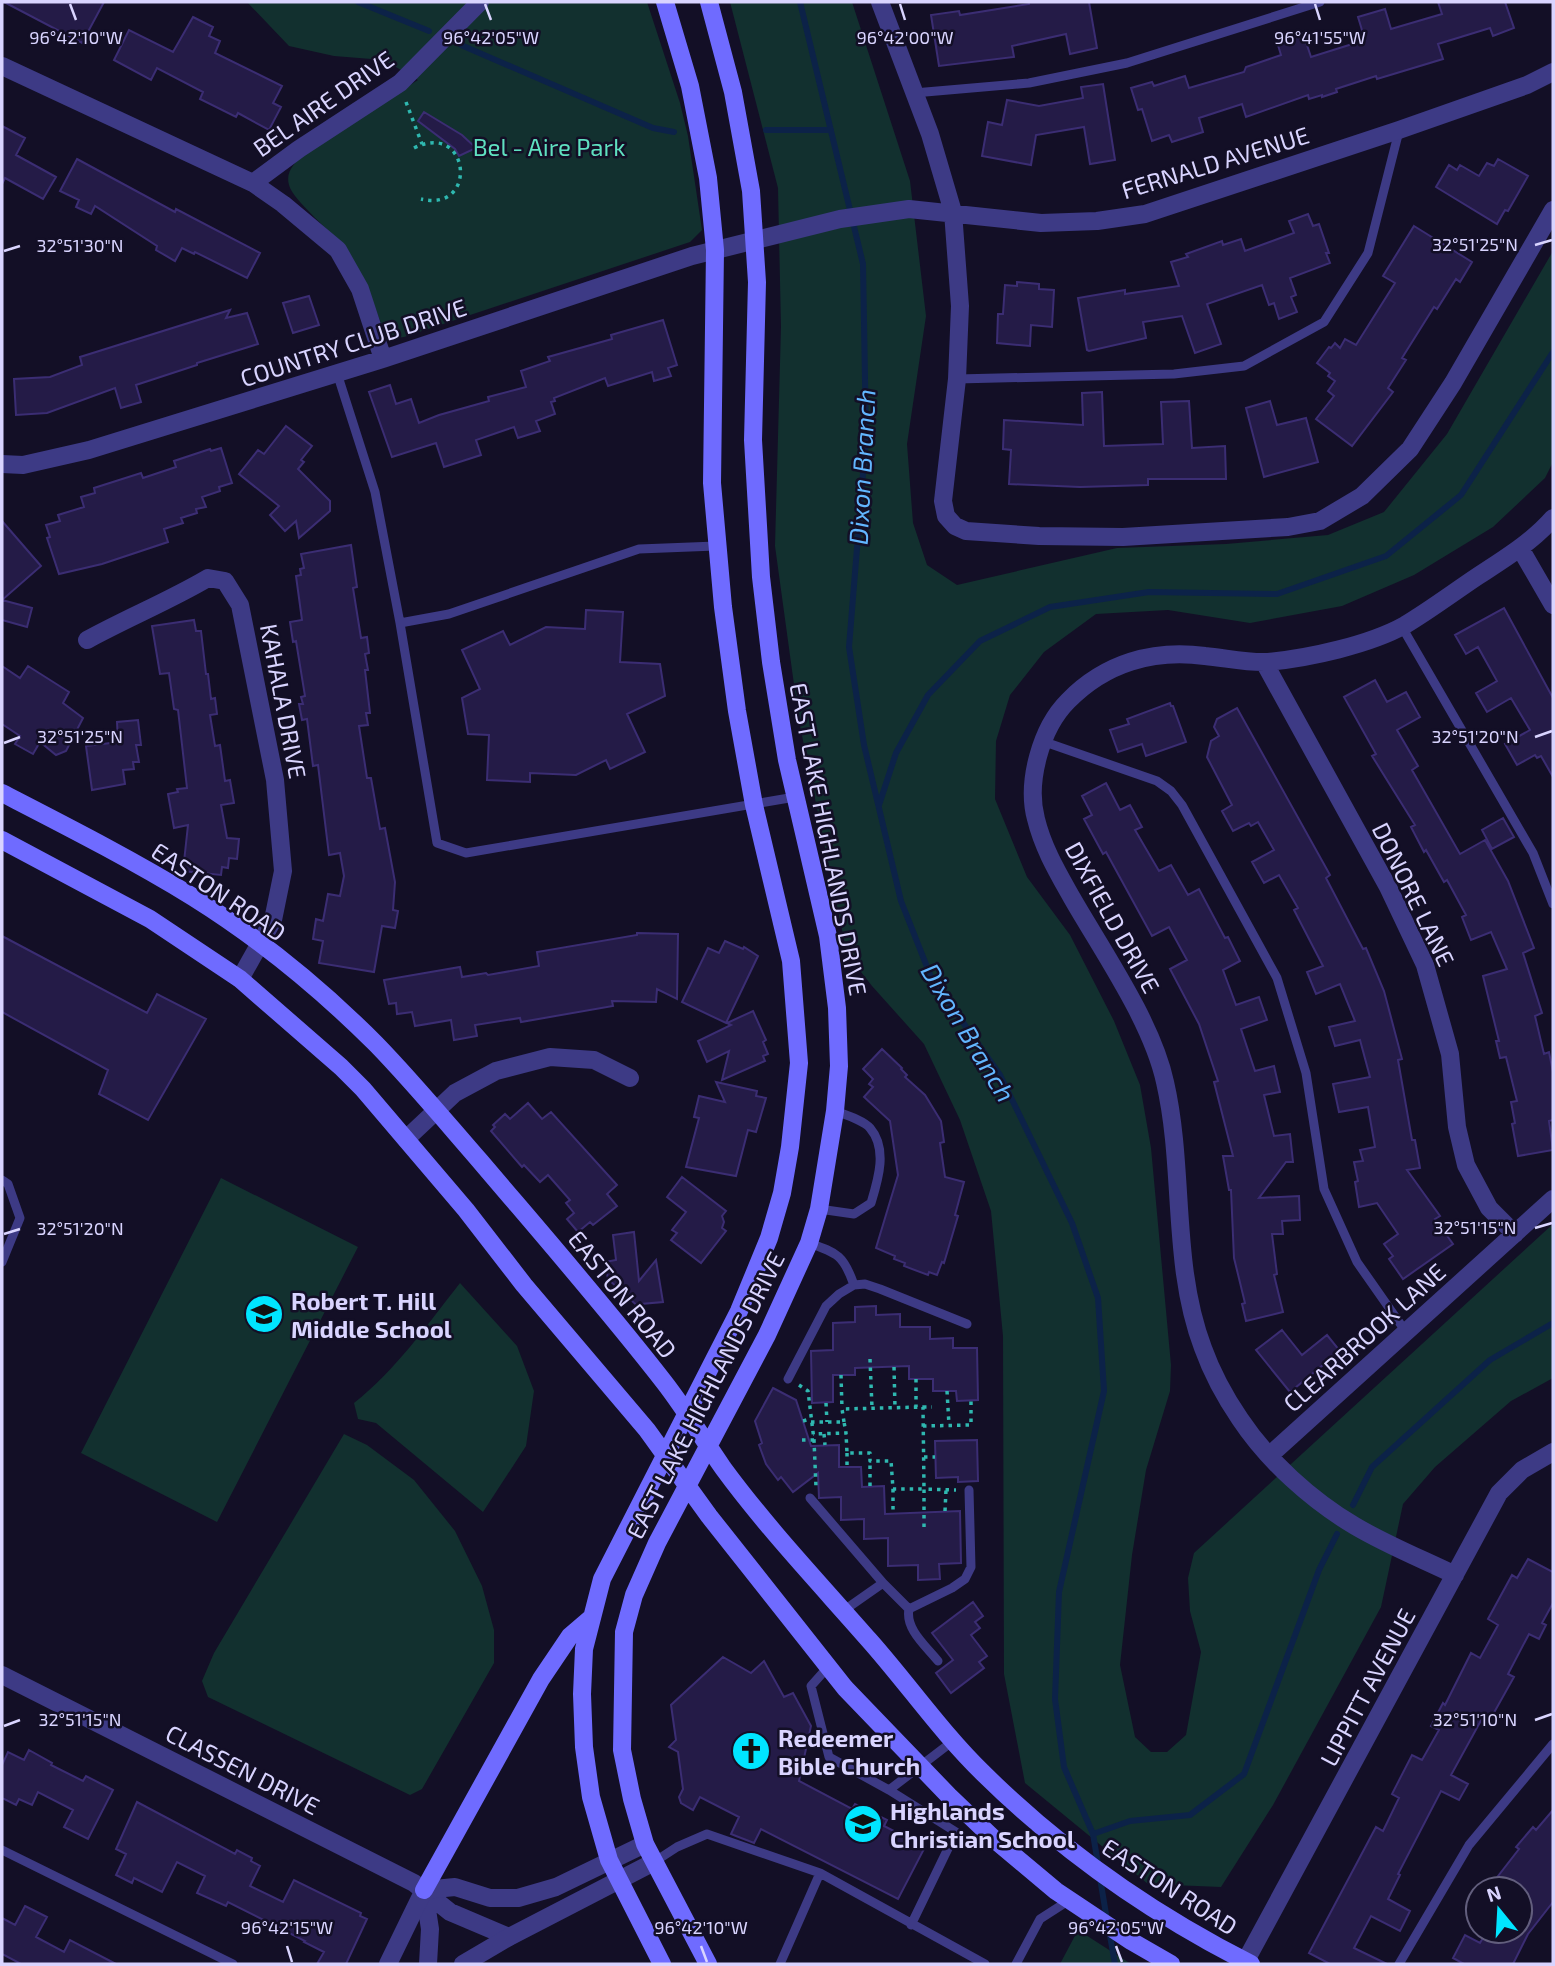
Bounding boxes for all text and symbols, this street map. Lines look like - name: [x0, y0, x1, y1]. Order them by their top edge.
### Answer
- text: 96°42'10"W: [29, 26, 123, 48]
- text: 96°42'05"W: [443, 26, 539, 48]
- text: 96°42'00"W: [856, 26, 954, 48]
- text: 96°41'55"W: [1274, 26, 1366, 48]
- street label: BEL AIRE DRIVE: [247, 44, 399, 162]
- street label: FERNALD AVENUE: [1118, 120, 1312, 204]
- park label: Bel - Aire Park: [473, 132, 625, 161]
- text: 32°51'25"N: [1432, 233, 1518, 255]
- text: 32°51'30"N: [36, 234, 124, 256]
- street label: COUNTRY CLUB DRIVE: [236, 292, 470, 392]
- water label: Dixon Branch: [841, 388, 881, 546]
- street label: KAHALA DRIVE: [255, 621, 313, 781]
- street label: EAST LAKE HIGHLANDS DRIVE: [784, 680, 874, 998]
- text: 32°51'25"N: [37, 725, 123, 747]
- text: 32°51'20"N: [1431, 725, 1519, 747]
- street label: DONORE LANE: [1367, 817, 1461, 971]
- street label: EASTON ROAD: [146, 836, 292, 946]
- street label: DIXFIELD DRIVE: [1060, 836, 1166, 998]
- water label: Dixon Branch: [915, 957, 1023, 1107]
- text: 32°51'15"N: [1433, 1216, 1517, 1238]
- text: 32°51'20"N: [36, 1217, 124, 1239]
- street label: EASTON ROAD: [563, 1224, 683, 1364]
- street label: EAST LAKE HIGHLANDS DRIVE: [620, 1247, 790, 1543]
- street label: CLEARBROOK LANE: [1277, 1257, 1451, 1417]
- place label: Robert T. Hill Middle School: [291, 1286, 452, 1343]
- school or university icon: Robert T. Hill Middle School: [243, 1293, 285, 1335]
- street label: LIPPITT AVENUE: [1313, 1603, 1421, 1771]
- text: 32°51'15"N: [38, 1708, 122, 1730]
- text: 32°51'10"N: [1433, 1708, 1517, 1730]
- street label: CLASSEN DRIVE: [161, 1718, 325, 1820]
- place label: Redeemer Bible Church: [778, 1723, 920, 1780]
- church icon: Redeemer Bible Church: [730, 1730, 772, 1772]
- place label: Highlands Christian School: [890, 1796, 1075, 1853]
- school or university icon: Highlands Christian School: [842, 1803, 884, 1845]
- street label: EASTON ROAD: [1097, 1832, 1243, 1940]
- north arrow: [1464, 1875, 1534, 1945]
- text: N: [1484, 1880, 1504, 1906]
- text: 96°42'15"W: [241, 1916, 333, 1938]
- text: 96°42'10"W: [654, 1916, 748, 1938]
- text: 96°42'05"W: [1068, 1916, 1164, 1938]

